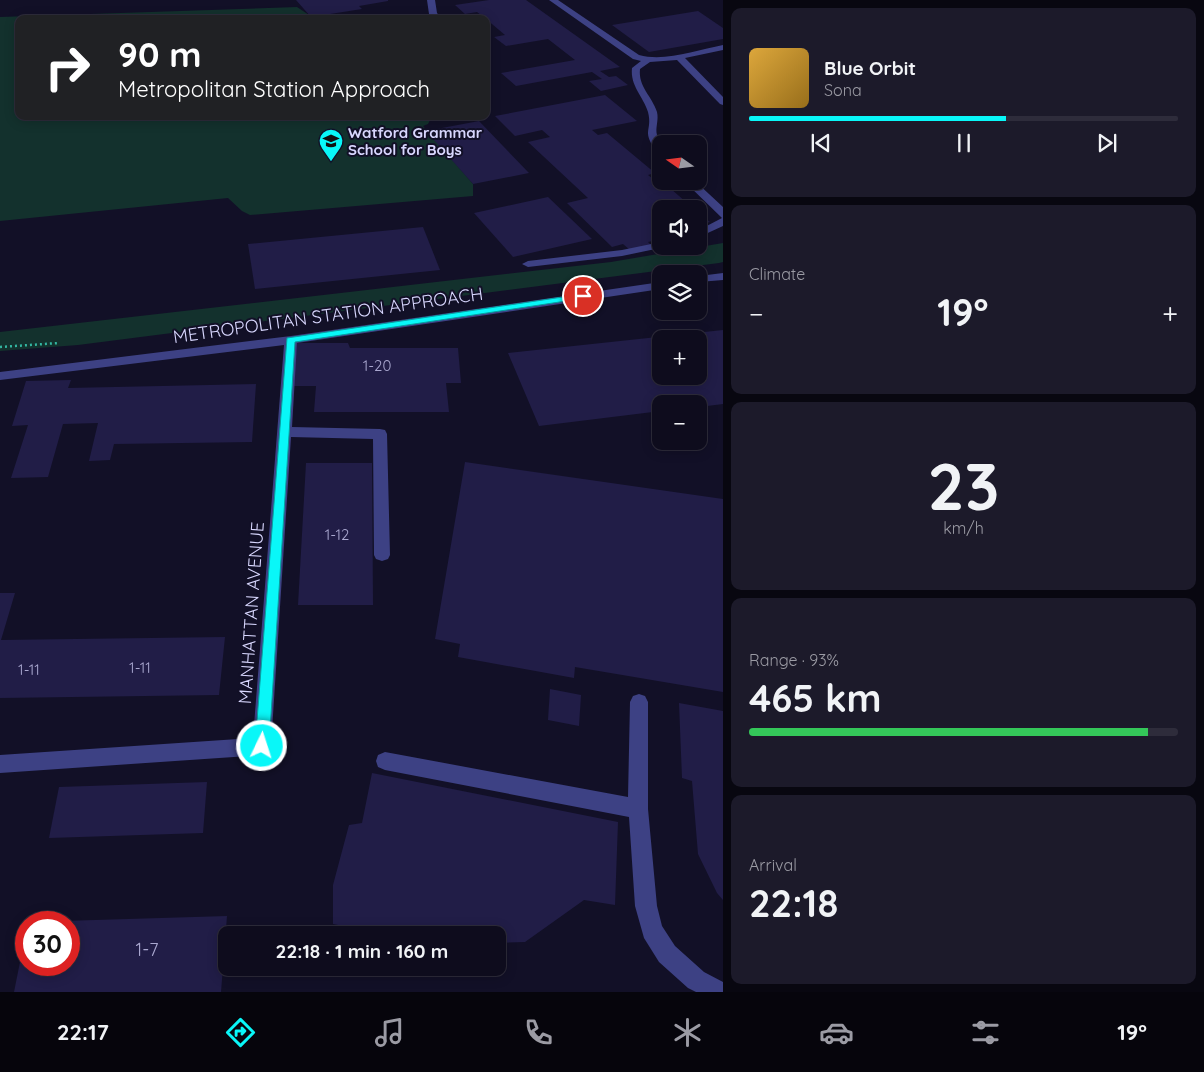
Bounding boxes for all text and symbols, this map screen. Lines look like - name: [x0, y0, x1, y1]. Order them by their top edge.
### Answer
- text: 90 m: [118, 32, 201, 76]
- icon: right: [35, 35, 100, 100]
- text: Blue Orbit: [824, 56, 916, 80]
- text: Metropolitan Station Approach: [118, 75, 430, 103]
- text: Sona: [824, 80, 862, 100]
- place label: Watford Grammar School for Boys: [348, 123, 483, 159]
- school or university icon: Watford Grammar School for Boys: [318, 128, 344, 162]
- icon: previous: [807, 129, 835, 157]
- icon: pause: [950, 129, 978, 157]
- icon: next: [1093, 129, 1121, 157]
- north arrow: [652, 135, 708, 190]
- map controls: [652, 135, 707, 450]
- button: sound: [652, 200, 707, 255]
- text: Climate: [749, 264, 805, 284]
- button: layers: [652, 265, 707, 320]
- pin: [562, 275, 604, 317]
- street label: METROPOLITAN STATION APPROACH: [171, 282, 485, 348]
- icon: arrive: [569, 282, 597, 310]
- text: 19°: [937, 288, 989, 336]
- text: −: [749, 296, 764, 331]
- text: +: [1162, 296, 1178, 331]
- button: +: [652, 330, 707, 385]
- house number: 1-20: [363, 356, 391, 375]
- button: −: [652, 395, 707, 450]
- text: 23: [928, 445, 999, 526]
- text: km/h: [943, 518, 984, 538]
- street label: MANHATTAN AVENUE: [233, 521, 269, 705]
- house number: 1-12: [325, 525, 349, 544]
- text: Range · 93%: [749, 650, 839, 670]
- house number: 1-11: [129, 658, 151, 677]
- house number: 1-11: [18, 660, 40, 679]
- text: 465 km: [749, 674, 882, 722]
- position arrow: [235, 719, 287, 771]
- text: Arrival: [749, 855, 797, 875]
- text: 22:18: [749, 879, 838, 927]
- speed limit sign: 30: [15, 911, 80, 976]
- house number: 1-7: [136, 938, 158, 961]
- text: 22:18 · 1 min · 160 m: [276, 939, 448, 963]
- icon: directions: [223, 1015, 258, 1050]
- icon: music: [372, 1015, 407, 1050]
- icon: phone: [521, 1015, 556, 1050]
- icon: climate: [670, 1015, 705, 1050]
- icon: car: [819, 1015, 854, 1050]
- icon: filters: [968, 1015, 1003, 1050]
- text: 22:17: [57, 1018, 109, 1046]
- text: 19°: [1117, 1018, 1147, 1046]

